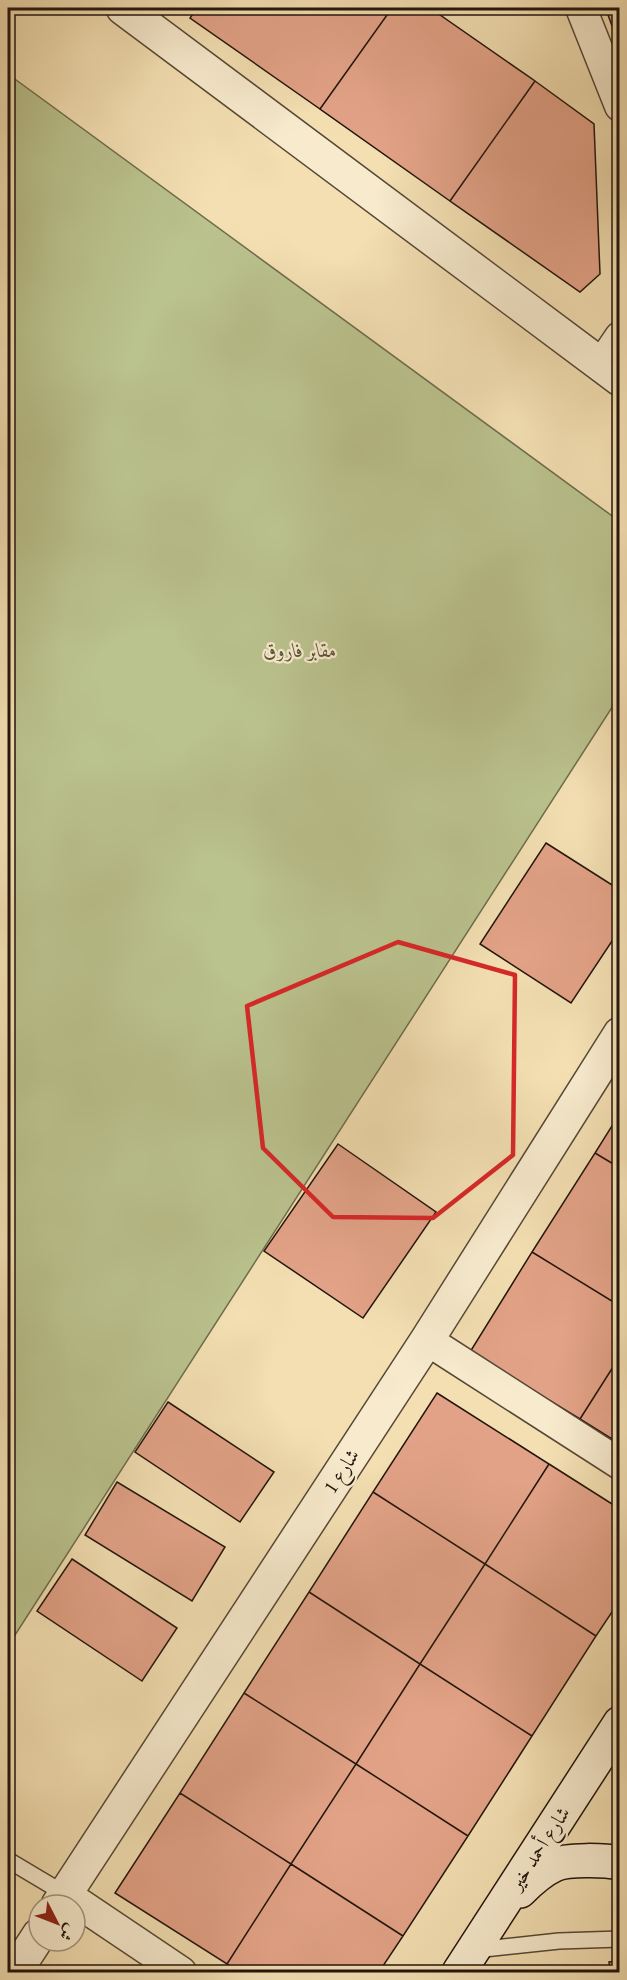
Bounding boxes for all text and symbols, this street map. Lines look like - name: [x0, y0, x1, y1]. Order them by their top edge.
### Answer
- park label: مقابر فاروق: [263, 637, 337, 663]
- street label: شارع 1: [317, 1444, 369, 1501]
- street label: شارع أحمد خير: [500, 1801, 580, 1899]
- north arrow: [27, 1893, 87, 1953]
- text: ش: [55, 1920, 81, 1946]

